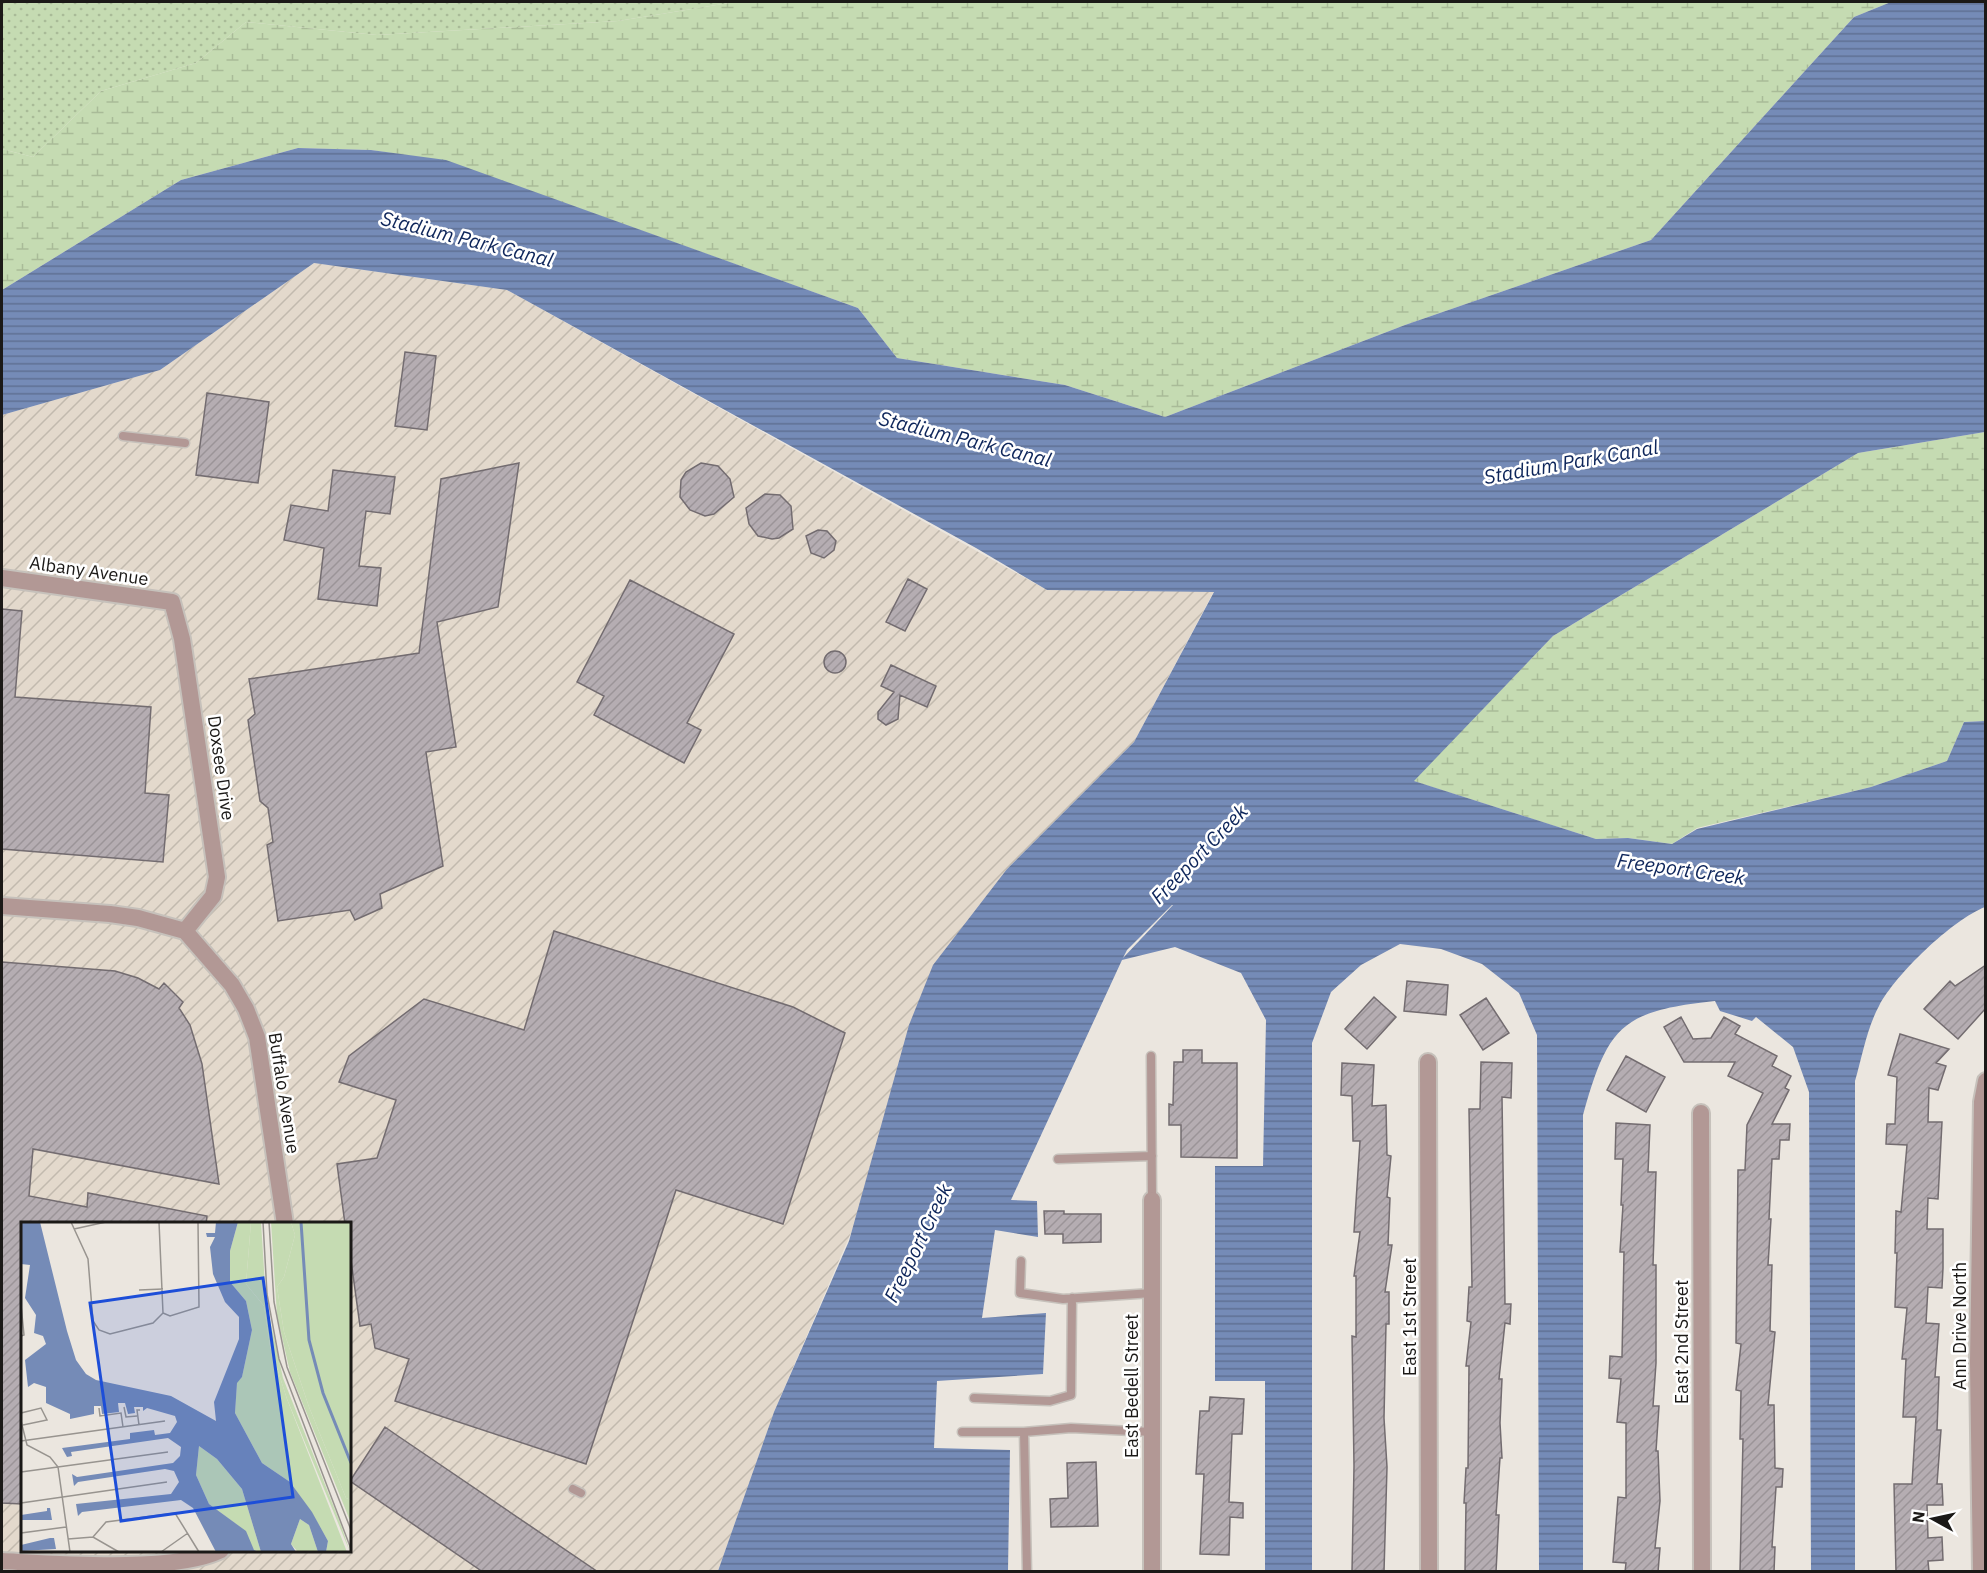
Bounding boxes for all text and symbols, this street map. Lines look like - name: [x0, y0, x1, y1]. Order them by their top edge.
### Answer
- water label: Stadium Park Canal: [378, 204, 557, 273]
- water label: Stadium Park Canal: [876, 404, 1055, 473]
- water label: Stadium Park Canal: [1482, 433, 1661, 490]
- street label: Albany Avenue: [28, 551, 150, 590]
- street label: Doxsee Drive: [203, 714, 240, 822]
- water label: Freeport Creek: [1144, 797, 1254, 909]
- water label: Freeport Creek: [1615, 846, 1747, 891]
- street label: Buffalo Avenue: [264, 1031, 305, 1155]
- water label: Freeport Creek: [877, 1178, 958, 1307]
- inset map: [21, 1222, 351, 1552]
- street label: East 1st Street: [1398, 1258, 1421, 1376]
- street label: Ann Drive North: [1948, 1262, 1971, 1390]
- street label: East 2nd Street: [1670, 1280, 1693, 1404]
- street label: East Bedell Street: [1120, 1314, 1143, 1458]
- north arrow: [1903, 1489, 1963, 1549]
- text: N: [1907, 1510, 1929, 1524]

